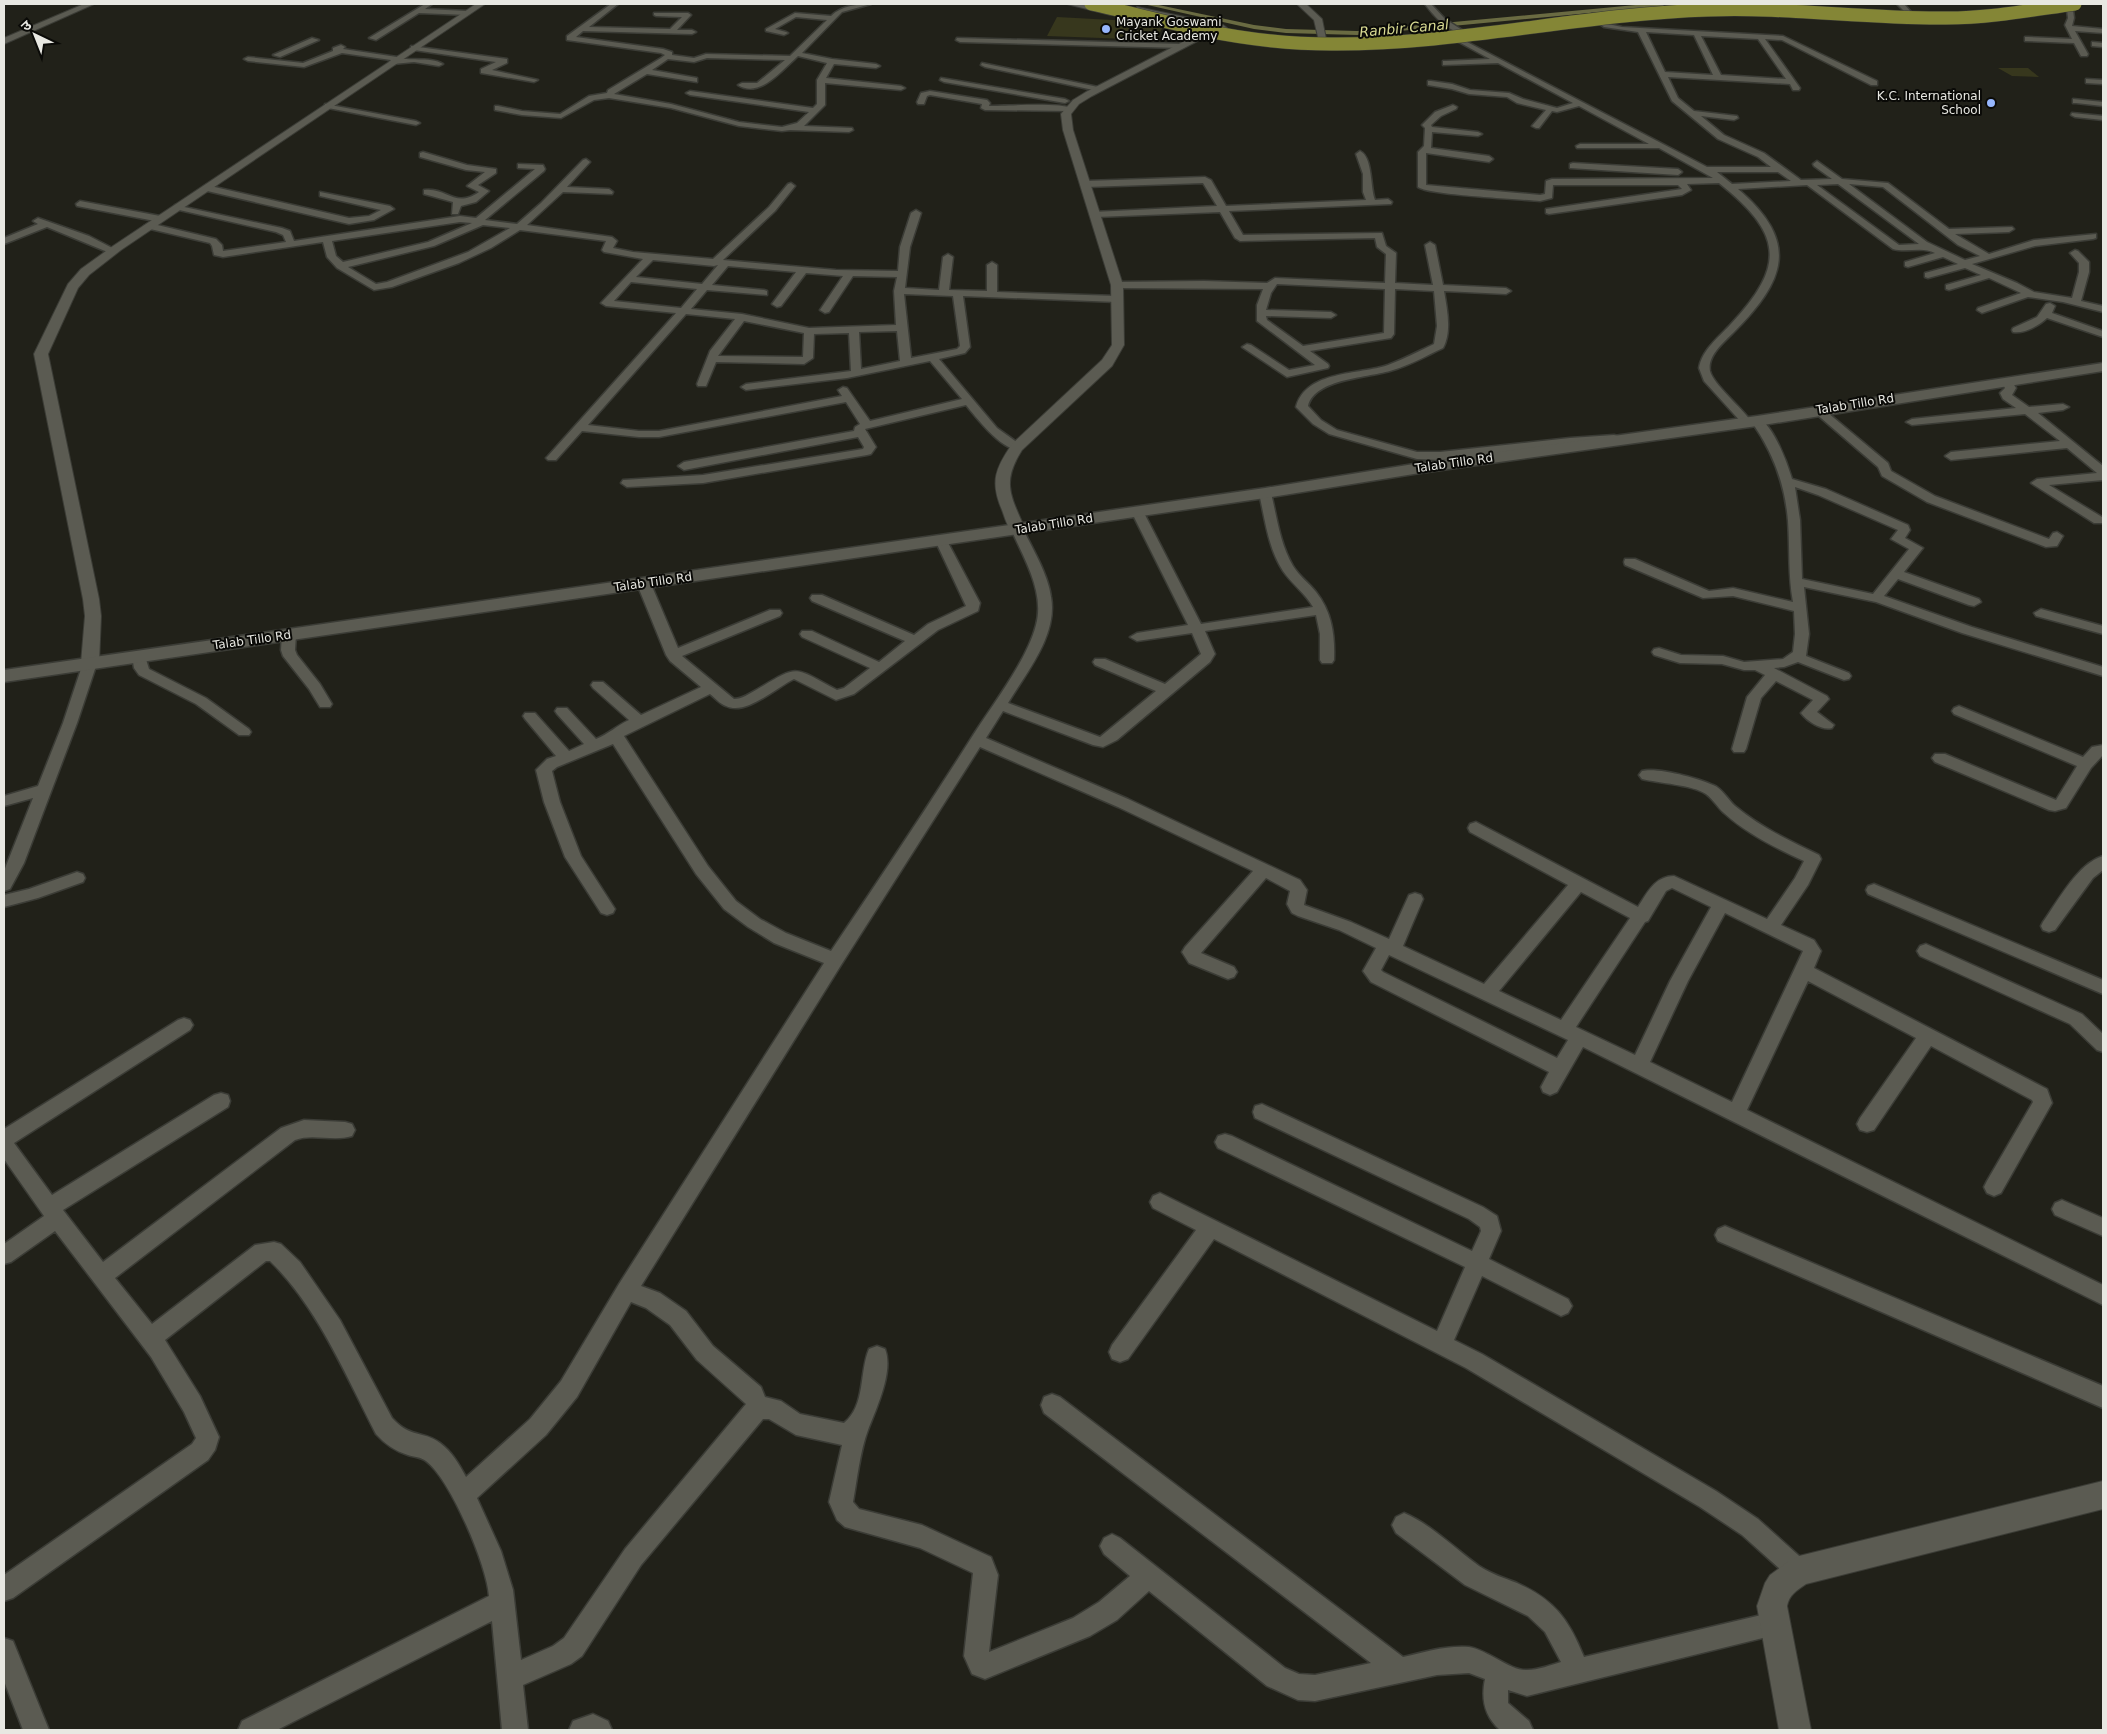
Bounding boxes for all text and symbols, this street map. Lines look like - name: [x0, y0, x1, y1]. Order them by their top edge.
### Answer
- north arrow: [10, 10, 60, 60]
- place label: Mayank Goswami Cricket Academy: [1116, 15, 1222, 43]
- text: उ: [18, 16, 35, 34]
- water label: Ranbir Canal: [1359, 16, 1450, 40]
- marker: Mayank Goswami Cricket Academy: [1100, 23, 1112, 35]
- place label: K.C. International School: [1877, 89, 1981, 117]
- marker: K.C. International School: [1985, 97, 1997, 109]
- street label: Talab Tillo Rd: [1814, 391, 1895, 417]
- street label: Talab Tillo Rd: [1413, 451, 1494, 476]
- street label: Talab Tillo Rd: [1013, 511, 1094, 537]
- street label: Talab Tillo Rd: [612, 570, 693, 595]
- street label: Talab Tillo Rd: [211, 628, 292, 653]

